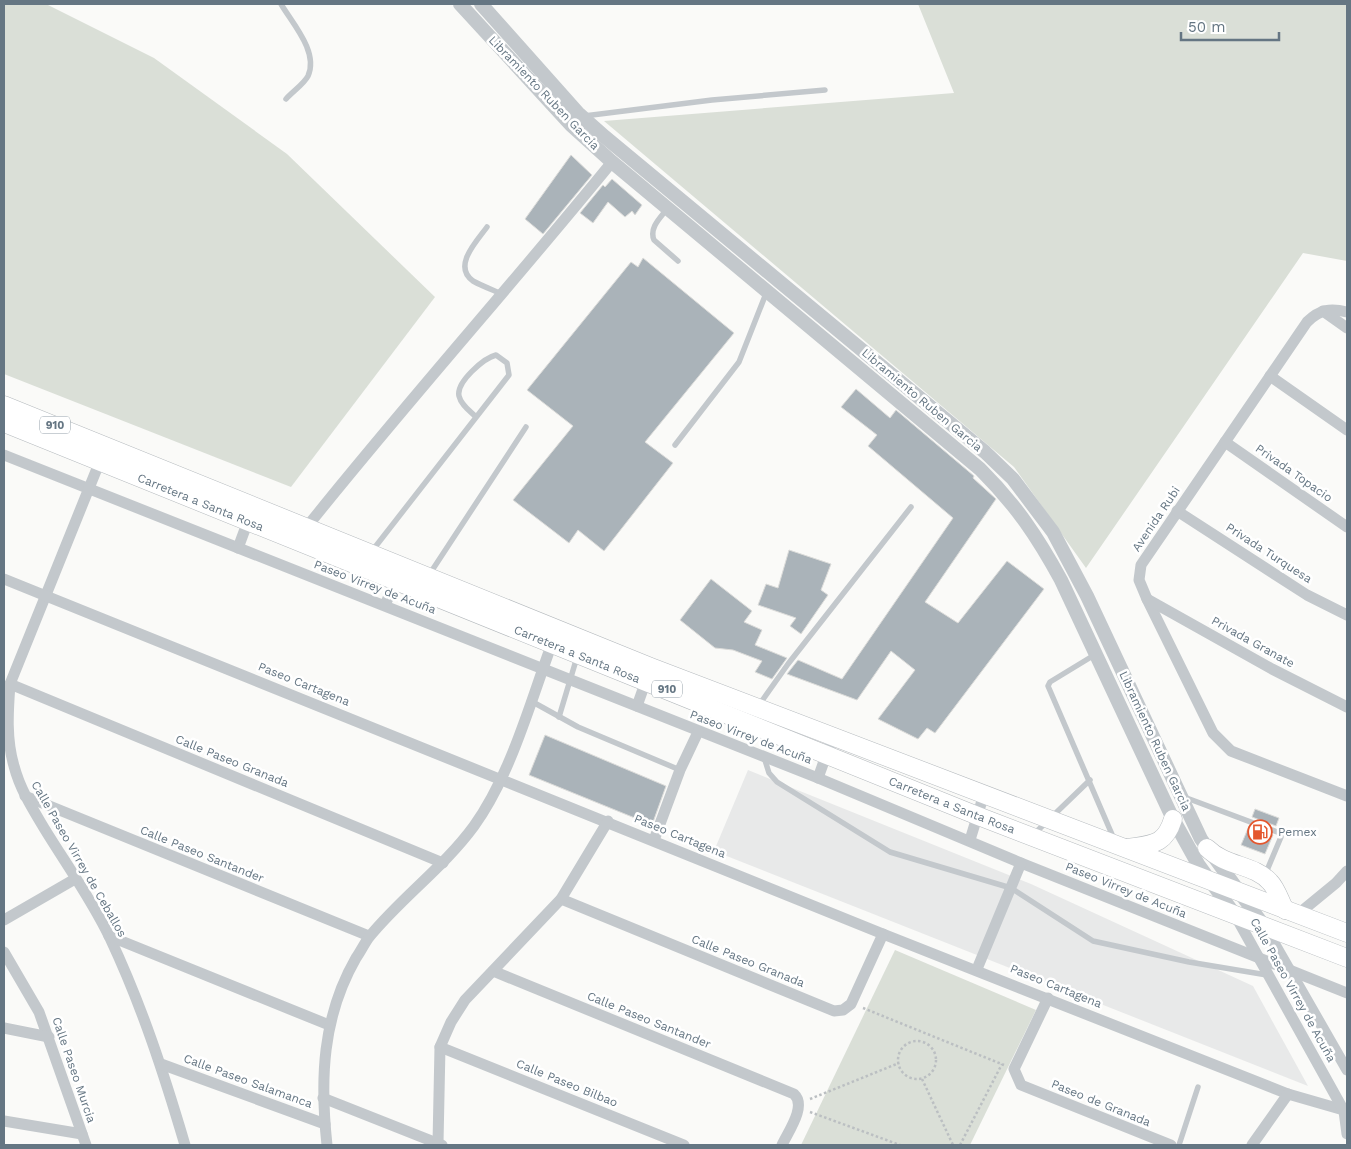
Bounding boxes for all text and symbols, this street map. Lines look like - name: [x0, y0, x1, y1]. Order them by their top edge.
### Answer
- scale bar: [1181, 10, 1278, 42]
- text: 50 m: [1188, 18, 1225, 36]
- street label: Libramiento Ruben Garcia: [486, 33, 602, 153]
- street label: Libramiento Ruben Garcia: [859, 346, 985, 455]
- road number: 910: [40, 416, 70, 434]
- street label: Privada Topacio: [1253, 441, 1335, 505]
- street label: Carretera a Santa Rosa: [135, 471, 266, 534]
- street label: Avenida Rubi: [1129, 484, 1183, 554]
- street label: Privada Turquesa: [1223, 520, 1315, 586]
- street label: Paseo Virrey de Acuña: [312, 557, 438, 617]
- street label: Privada Granate: [1209, 613, 1297, 671]
- street label: Carretera a Santa Rosa: [512, 623, 642, 686]
- street label: Paseo Cartagena: [256, 659, 352, 709]
- street label: Libramiento Ruben Garcia: [1116, 669, 1194, 813]
- road number: 910: [652, 681, 682, 698]
- street label: Paseo Virrey de Acuña: [688, 707, 814, 767]
- street label: Calle Paseo Granada: [173, 732, 291, 790]
- street label: Carretera a Santa Rosa: [887, 774, 1017, 837]
- street label: Calle Paseo Virrey de Ceballos: [29, 779, 129, 939]
- street label: Paseo Cartagena: [632, 811, 728, 861]
- fuel station icon: Pemex: [1247, 819, 1273, 845]
- street label: Calle Paseo Santander: [138, 823, 266, 885]
- place label: Pemex: [1278, 825, 1317, 839]
- street label: Paseo Virrey de Acuña: [1063, 859, 1189, 921]
- street label: Calle Paseo Virrey de Acuña: [1247, 915, 1339, 1065]
- street label: Calle Paseo Granada: [689, 932, 807, 990]
- street label: Paseo Cartagena: [1008, 961, 1104, 1011]
- street label: Calle Paseo Santander: [585, 989, 713, 1051]
- street label: Calle Paseo Murcia: [49, 1015, 99, 1125]
- street label: Calle Paseo Salamanca: [182, 1051, 314, 1111]
- street label: Calle Paseo Bilbao: [514, 1056, 620, 1110]
- street label: Paseo de Granada: [1049, 1077, 1153, 1129]

